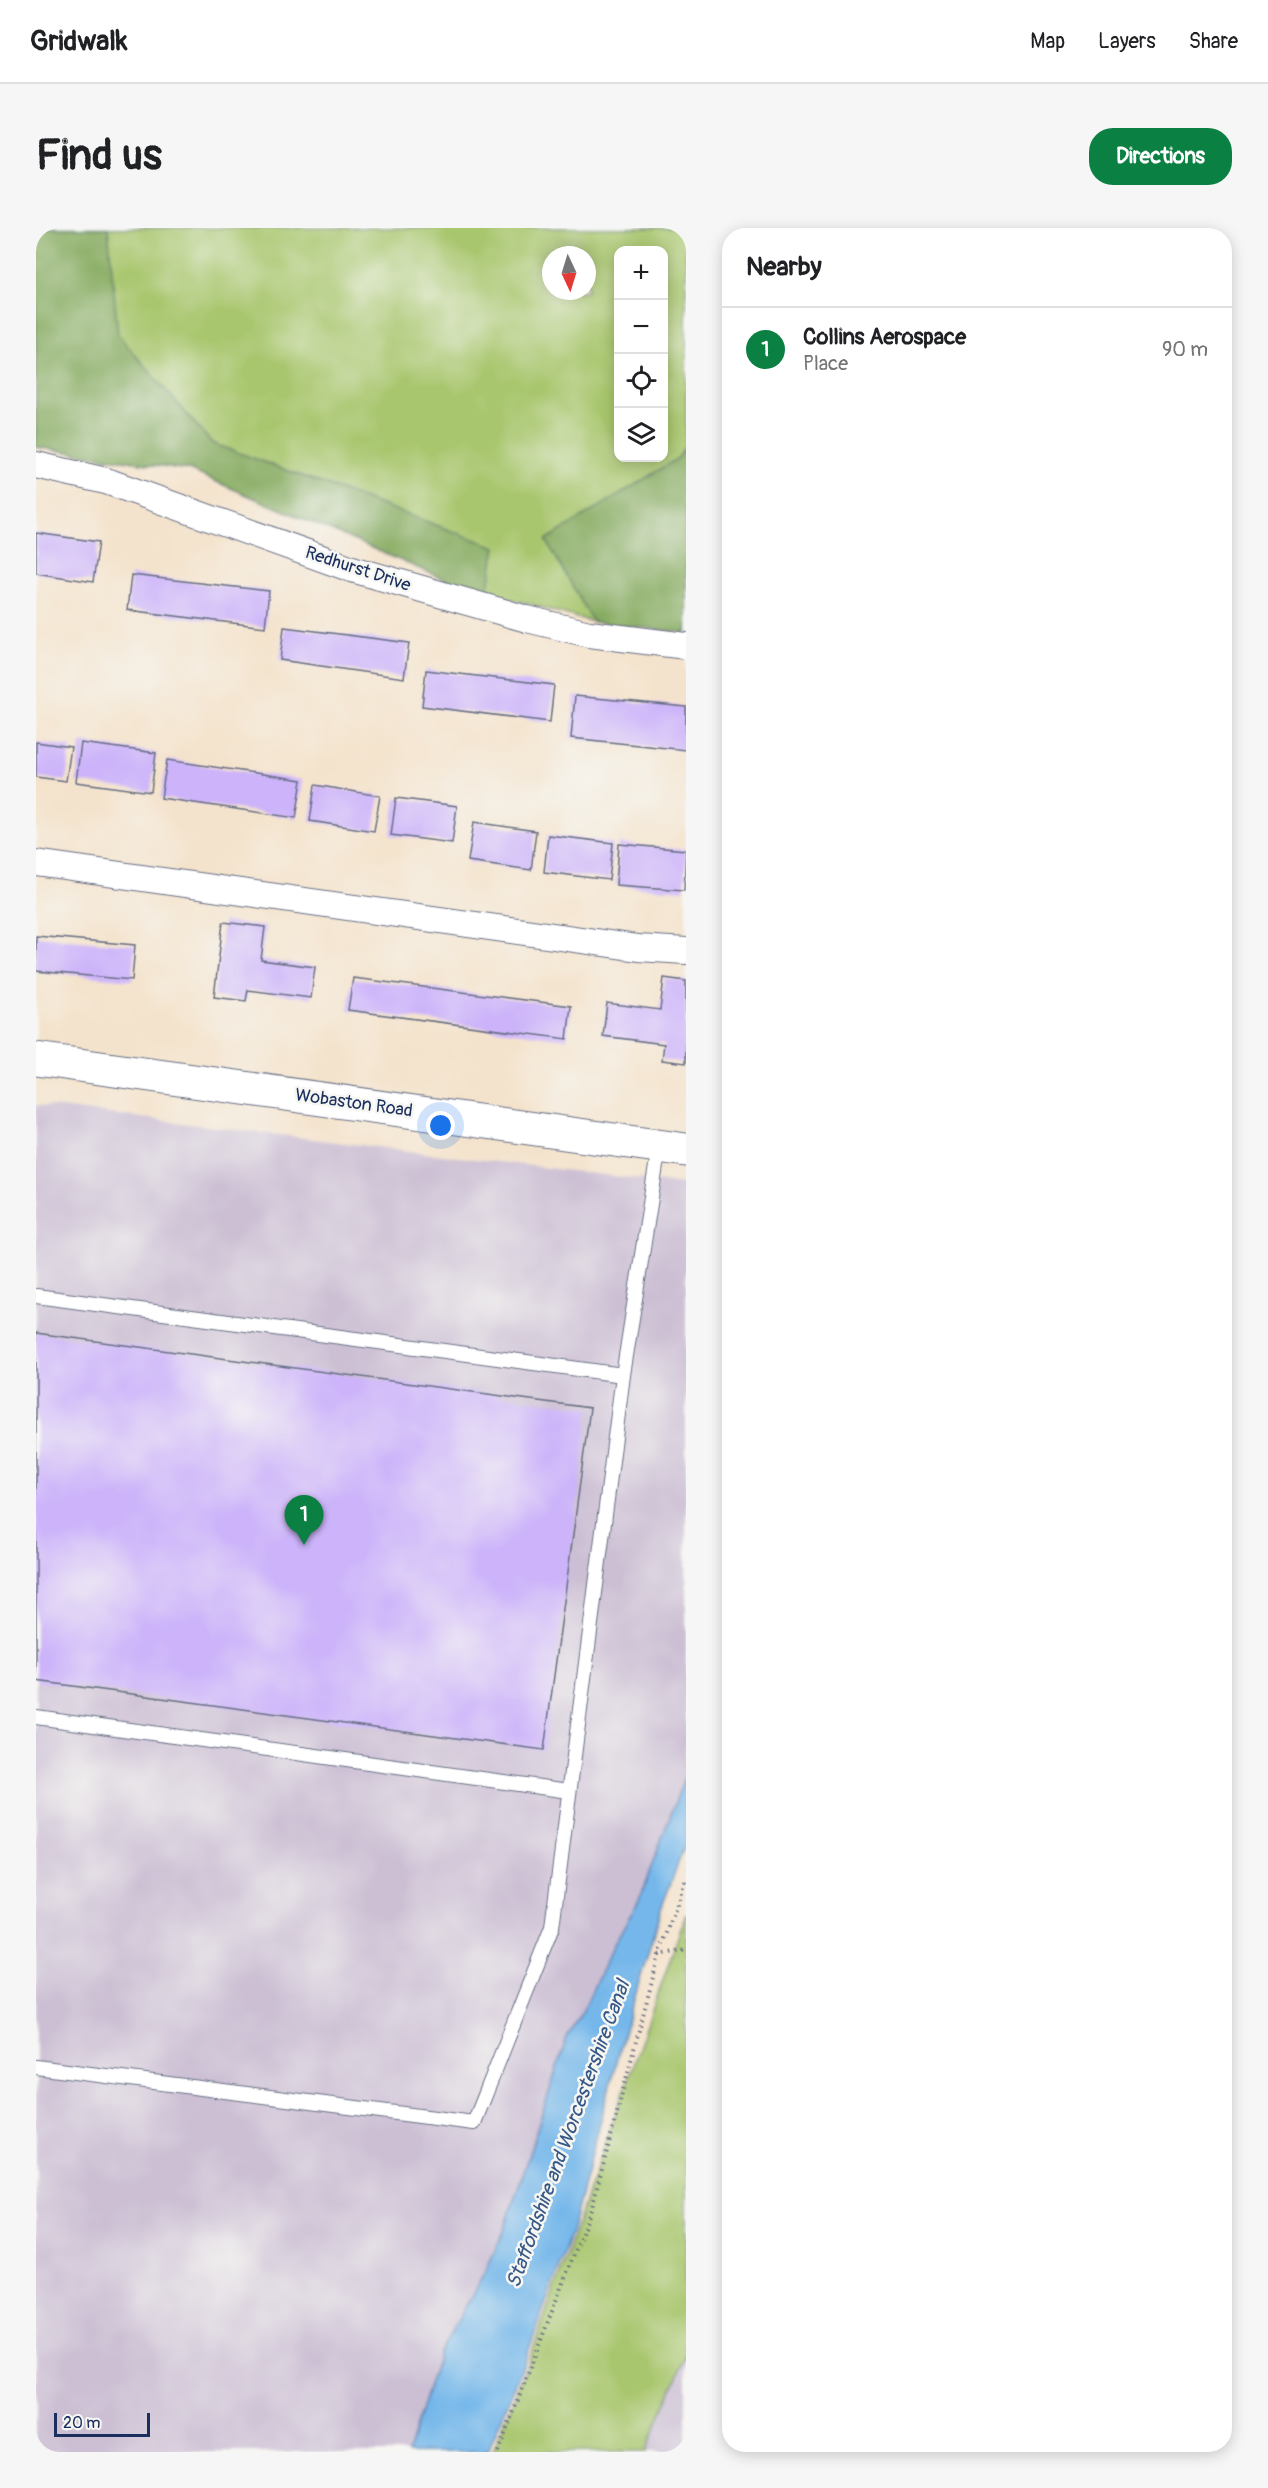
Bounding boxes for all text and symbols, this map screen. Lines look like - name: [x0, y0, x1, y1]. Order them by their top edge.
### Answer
- text: Gridwalk: [30, 24, 128, 59]
- text: Map: [1030, 28, 1065, 55]
- text: Layers: [1098, 28, 1156, 55]
- text: Share: [1189, 28, 1238, 55]
- button: Directions: [1089, 128, 1232, 185]
- text: Find us: [36, 130, 162, 182]
- north arrow: [542, 246, 596, 300]
- map controls: [614, 246, 668, 462]
- button: +: [614, 246, 668, 300]
- text: Nearby: [746, 251, 822, 283]
- button: −: [614, 300, 668, 354]
- text: Collins Aerospace: [803, 323, 966, 351]
- text: 1: [762, 337, 769, 362]
- text: 90 m: [1162, 337, 1208, 362]
- text: Place: [803, 351, 848, 376]
- button: locate: [614, 354, 668, 408]
- button: layers: [614, 408, 668, 462]
- street label: Redhurst Drive: [302, 541, 414, 597]
- street label: Wobaston Road: [294, 1083, 414, 1123]
- your location: [426, 1111, 455, 1140]
- pin: 1: [284, 1496, 324, 1545]
- water label: Staffordshire and Worcestershire Canal: [501, 1975, 636, 2291]
- scale bar: [54, 2410, 150, 2438]
- text: 20 m: [63, 2413, 101, 2433]

